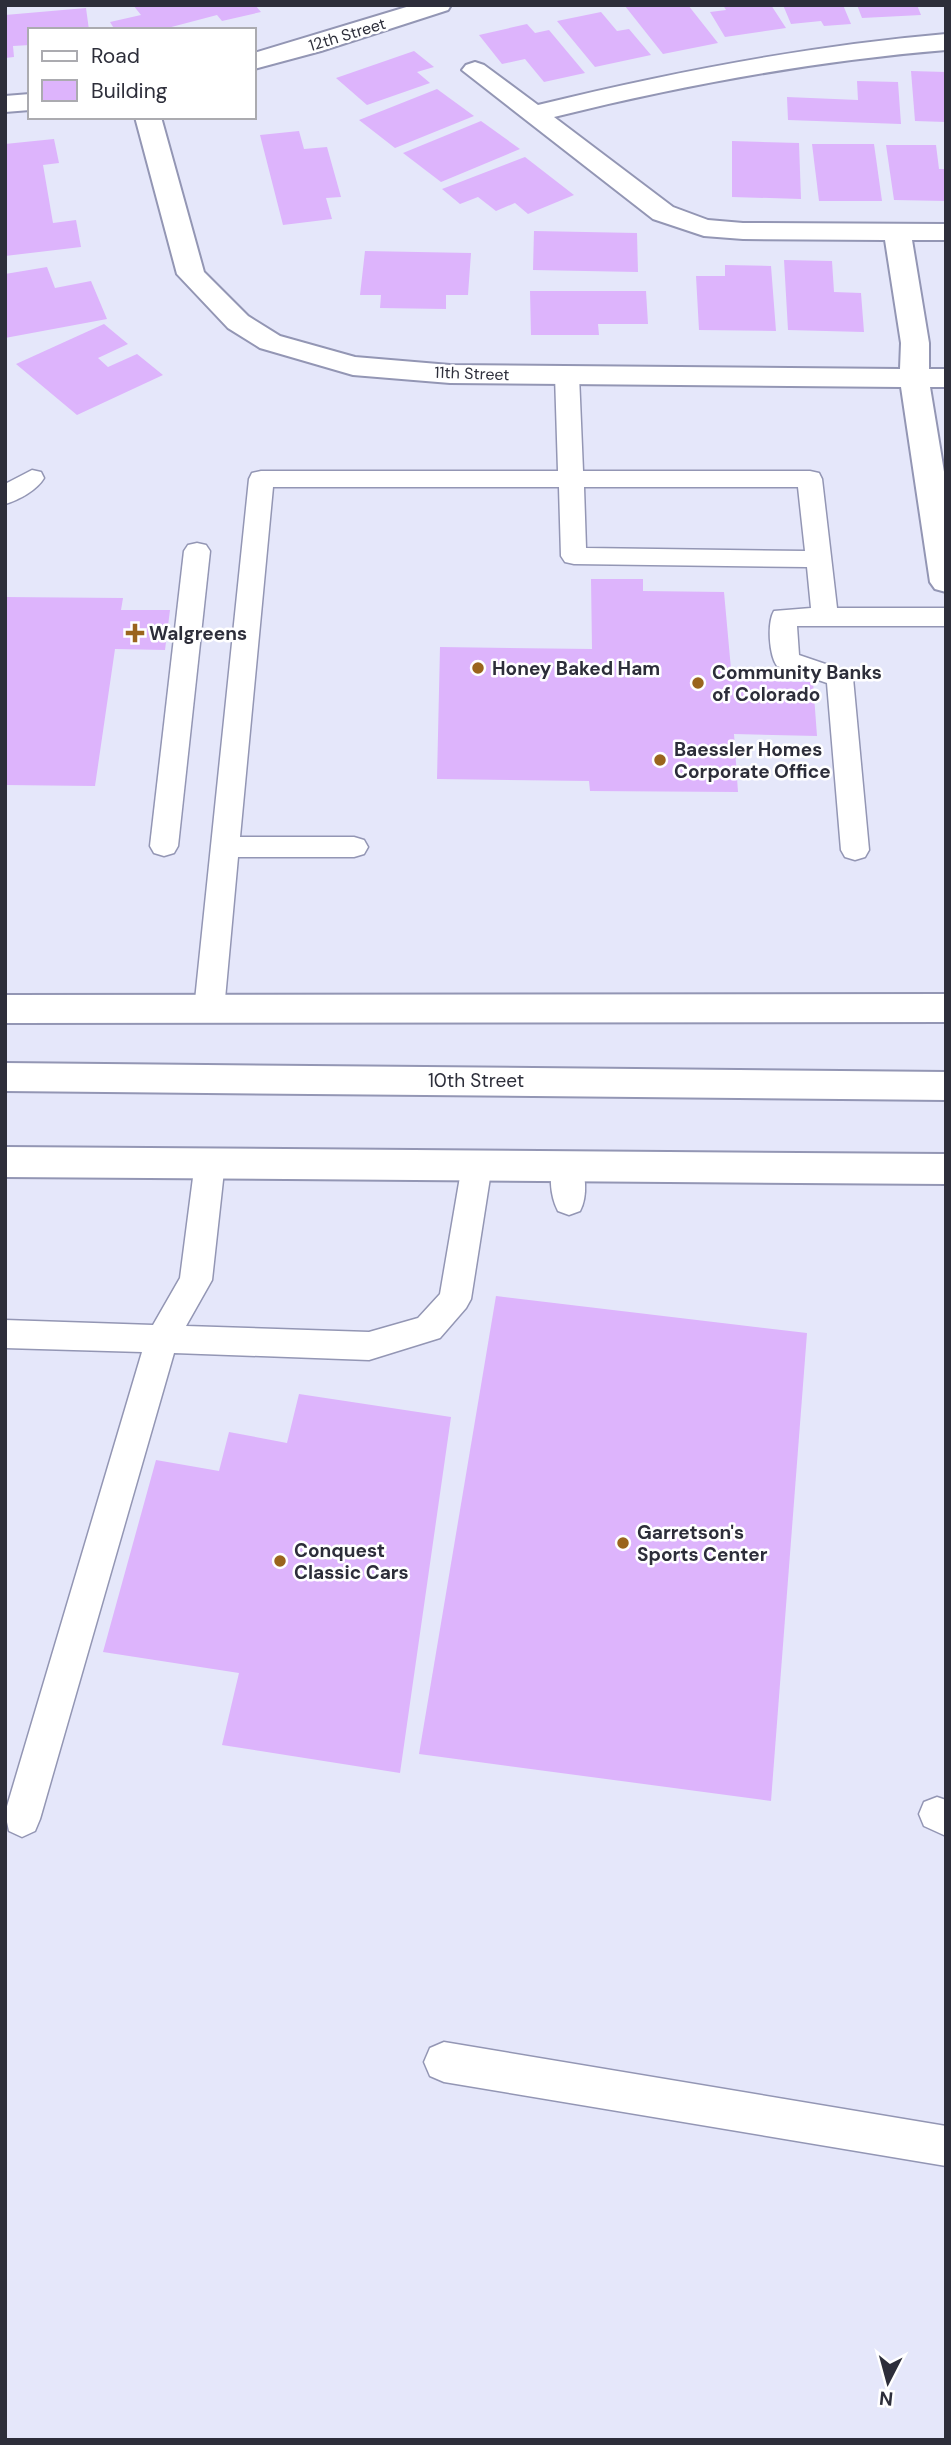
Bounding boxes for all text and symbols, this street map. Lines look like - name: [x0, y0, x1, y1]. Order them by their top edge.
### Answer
- street label: 12th Street: [306, 13, 388, 56]
- legend: [28, 28, 256, 119]
- text: Road: [91, 42, 140, 70]
- text: Building: [91, 77, 168, 105]
- street label: 11th Street: [434, 362, 510, 385]
- place label: Walgreens: [149, 621, 247, 646]
- marker: Walgreens: [127, 625, 143, 641]
- place label: Honey Baked Ham: [492, 656, 660, 681]
- marker: Honey Baked Ham: [470, 660, 486, 676]
- place label: Community Banks of Colorado: [712, 660, 882, 707]
- marker: Community Banks of Colorado: [690, 675, 706, 691]
- place label: Baessler Homes Corporate Office: [674, 737, 831, 784]
- marker: Baessler Homes Corporate Office: [652, 752, 668, 768]
- street label: 10th Street: [428, 1068, 524, 1093]
- place label: Garretson's Sports Center: [637, 1520, 768, 1567]
- marker: Garretson's Sports Center: [615, 1535, 631, 1551]
- place label: Conquest Classic Cars: [294, 1538, 409, 1585]
- marker: Conquest Classic Cars: [272, 1553, 288, 1569]
- north arrow: [853, 2347, 923, 2417]
- text: N: [878, 2385, 894, 2412]

